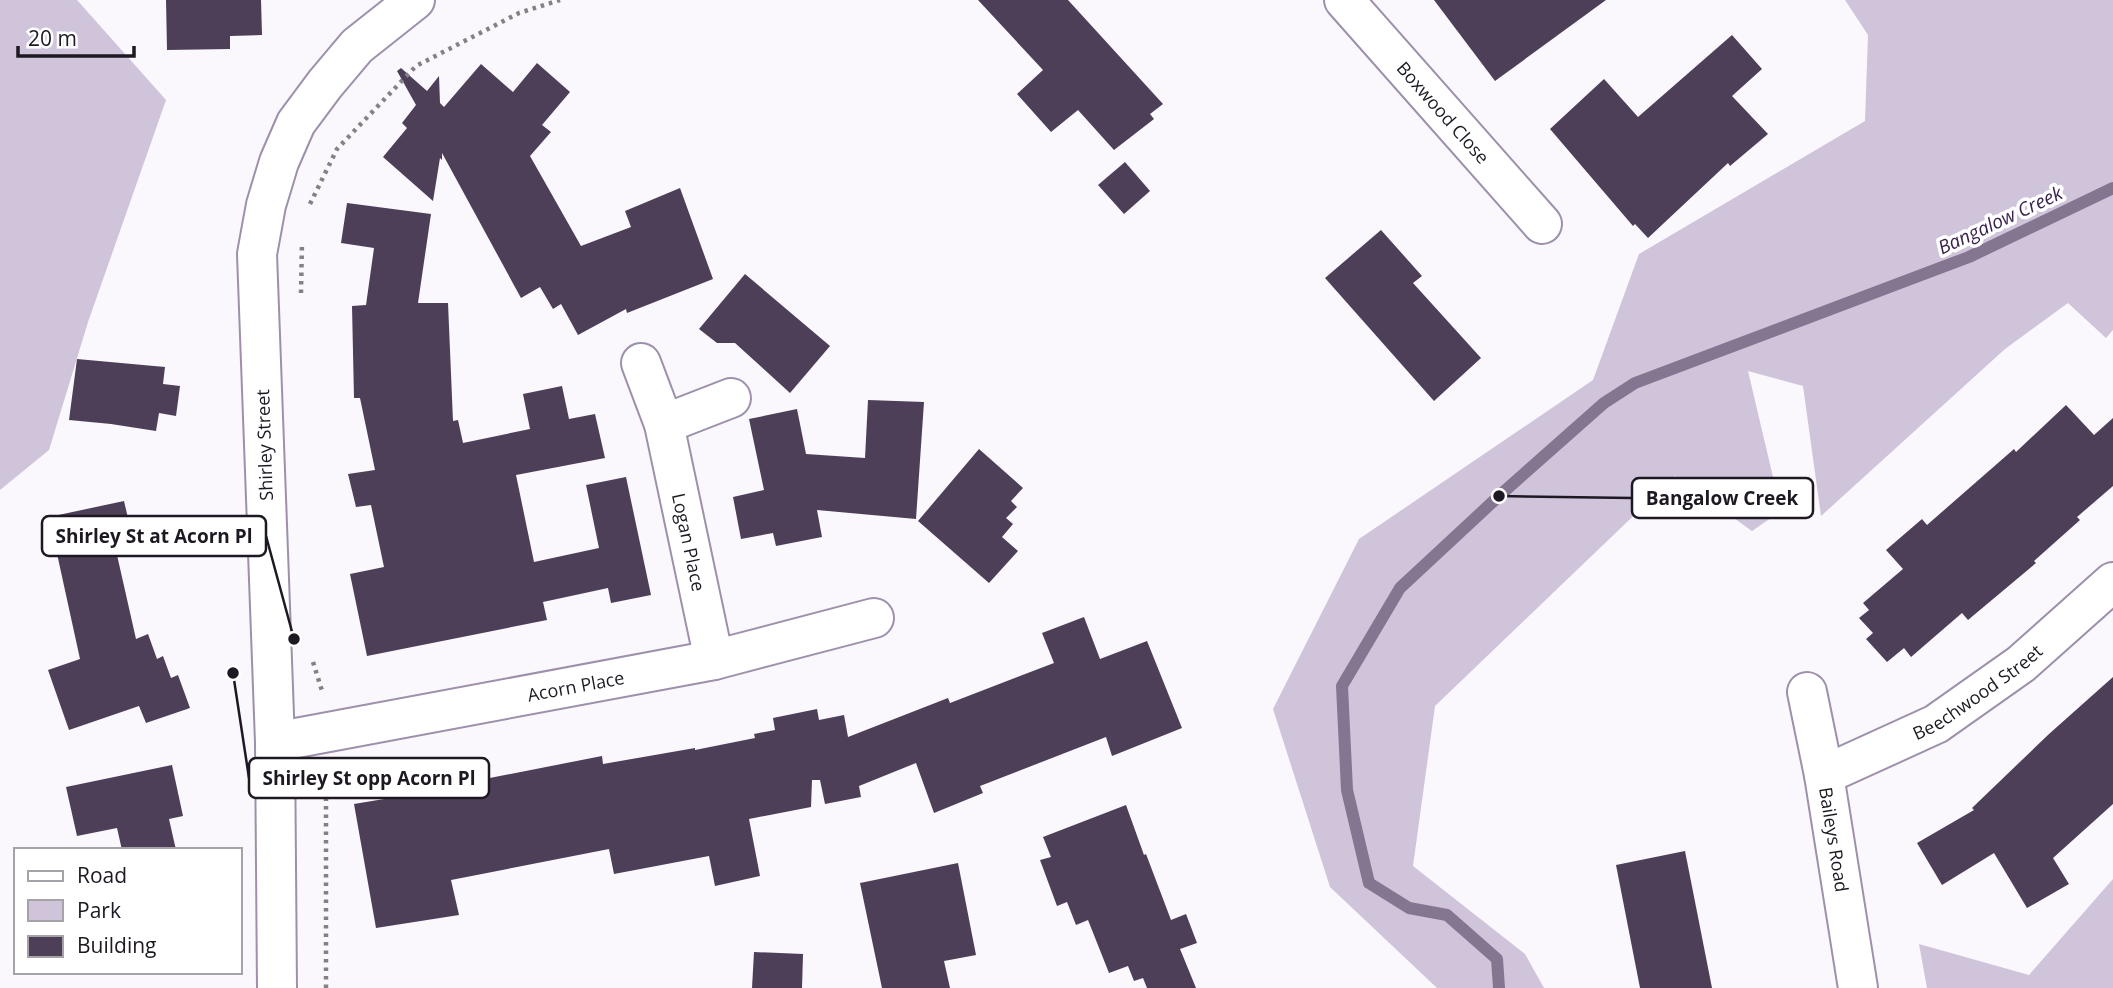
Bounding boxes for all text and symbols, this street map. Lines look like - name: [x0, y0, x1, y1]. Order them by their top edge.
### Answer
- scale bar: [18, 14, 133, 58]
- text: 20 m: [28, 24, 77, 52]
- street label: Boxwood Close: [1392, 56, 1495, 169]
- water label: Bangalow Creek: [1934, 179, 2067, 260]
- street label: Shirley Street: [250, 389, 278, 501]
- callout: Bangalow Creek: [1632, 478, 1813, 518]
- text: Bangalow Creek: [1646, 485, 1799, 511]
- street label: Logan Place: [667, 491, 711, 594]
- callout: Shirley St at Acorn Pl: [42, 516, 266, 556]
- text: Shirley St at Acorn Pl: [56, 523, 252, 549]
- street label: Beechwood Street: [1909, 639, 2047, 745]
- street label: Acorn Place: [525, 665, 626, 707]
- callout: Shirley St opp Acorn Pl: [249, 758, 489, 798]
- text: Shirley St opp Acorn Pl: [263, 765, 475, 791]
- street label: Baileys Road: [1814, 785, 1855, 894]
- legend: [14, 848, 242, 974]
- text: Road: [77, 861, 127, 889]
- text: Park: [77, 896, 121, 924]
- text: Building: [77, 931, 156, 959]

